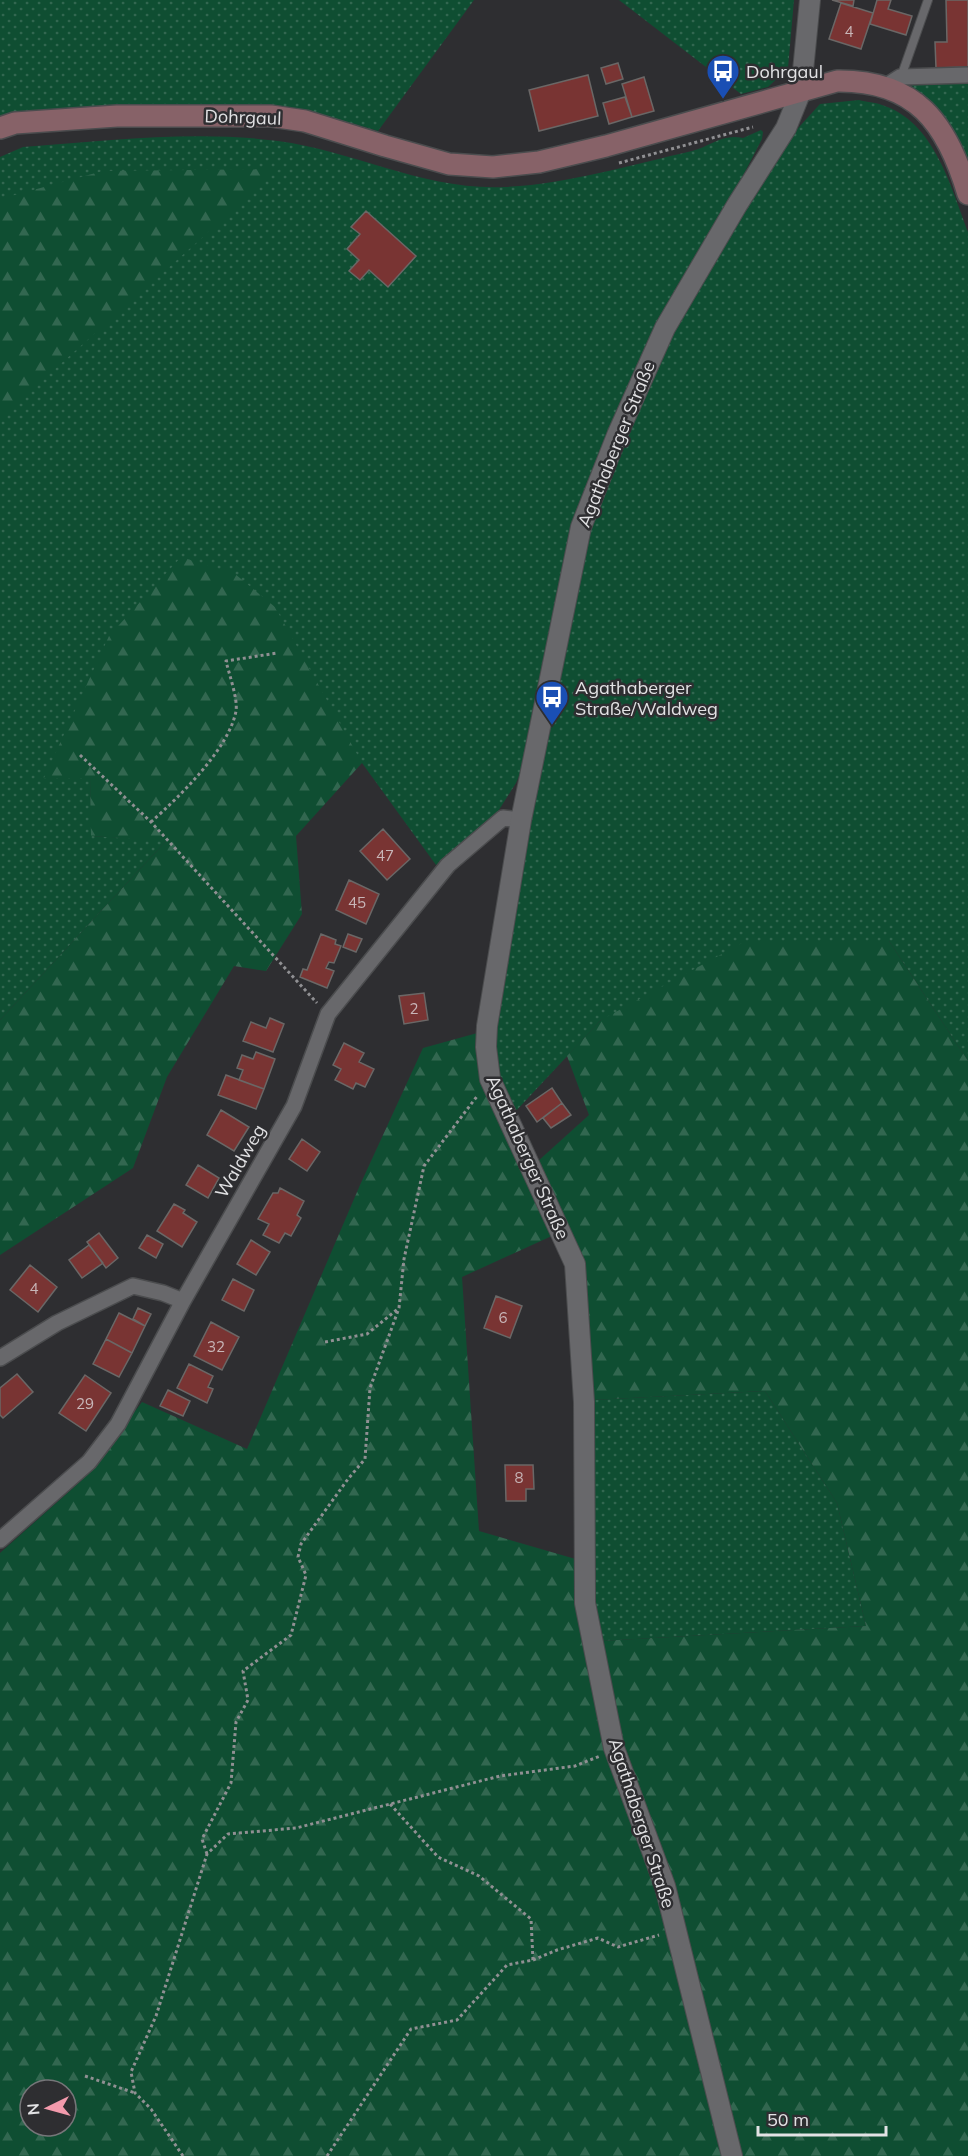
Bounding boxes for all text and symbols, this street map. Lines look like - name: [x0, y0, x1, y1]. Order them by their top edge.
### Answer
- house number: 4: [844, 22, 854, 41]
- bus stop icon: Dohrgaul: [705, 53, 741, 100]
- place label: Dohrgaul: [746, 60, 823, 83]
- street label: Dohrgaul: [204, 104, 282, 130]
- street label: Agathaberger Straße: [572, 358, 660, 530]
- place label: Agathaberger Straße/Waldweg: [575, 676, 718, 720]
- bus stop icon: Agathaberger Straße/Waldweg: [534, 679, 570, 726]
- house number: 47: [376, 846, 394, 865]
- house number: 45: [348, 893, 366, 912]
- house number: 2: [409, 999, 419, 1018]
- street label: Agathaberger Straße: [481, 1071, 575, 1243]
- street label: Waldweg: [210, 1120, 270, 1202]
- house number: 4: [29, 1279, 39, 1298]
- house number: 6: [498, 1308, 508, 1327]
- house number: 32: [207, 1337, 225, 1356]
- house number: 29: [76, 1394, 94, 1413]
- house number: 8: [514, 1468, 524, 1487]
- street label: Agathaberger Straße: [604, 1735, 680, 1911]
- north arrow: [18, 2078, 78, 2138]
- scale bar: [758, 2099, 886, 2137]
- text: N: [23, 2102, 44, 2116]
- text: 50 m: [767, 2108, 809, 2131]

